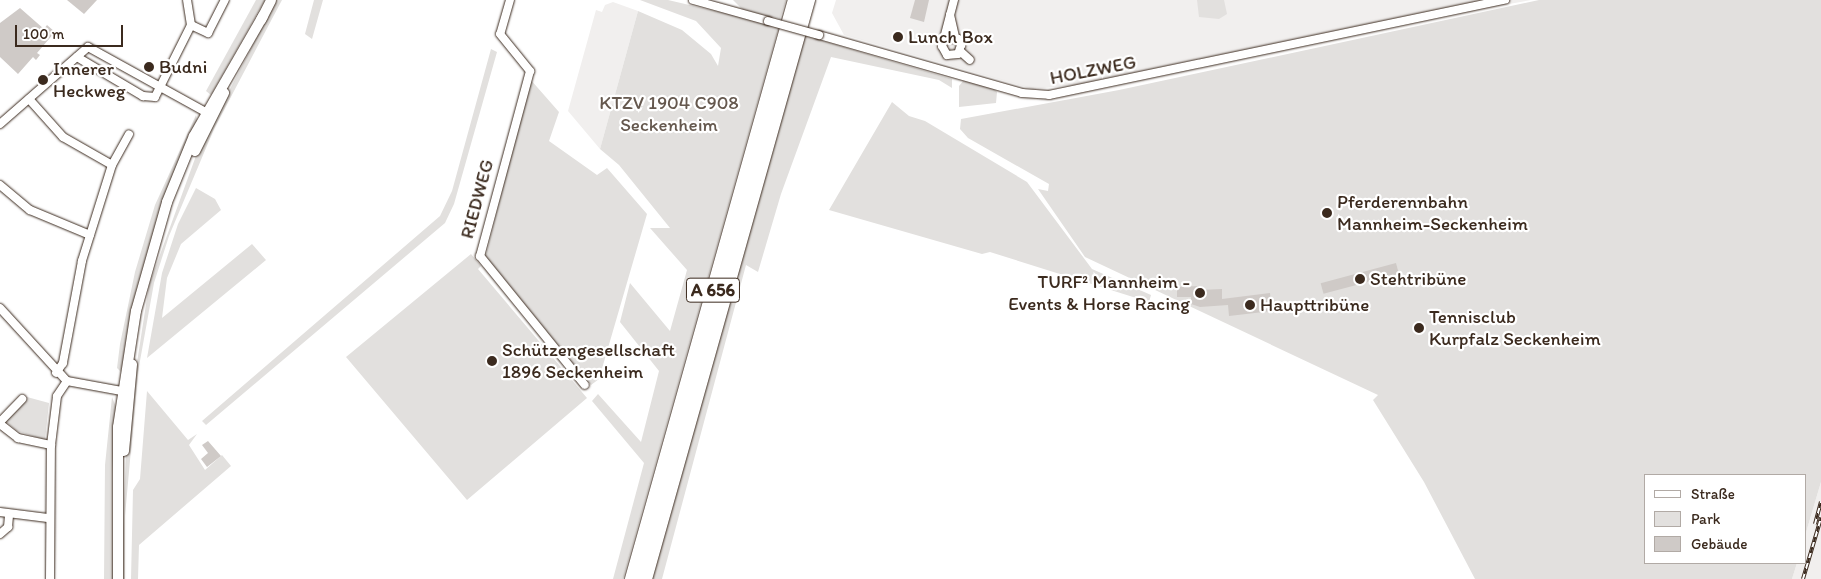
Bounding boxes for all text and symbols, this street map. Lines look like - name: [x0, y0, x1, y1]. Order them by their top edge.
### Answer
- scale bar: [18, 15, 125, 47]
- text: 100 m: [23, 25, 64, 43]
- place label: Lunch Box: [908, 26, 993, 48]
- marker: Lunch Box: [892, 31, 904, 43]
- street label: HOLZWEG: [1048, 50, 1138, 90]
- place label: Budni: [159, 56, 207, 78]
- place label: Innerer Heckweg: [53, 58, 126, 102]
- marker: Budni: [143, 61, 155, 73]
- marker: Innerer Heckweg: [37, 74, 49, 86]
- park label: KTZV 1904 C908 Seckenheim: [599, 92, 739, 136]
- street label: RIEDWEG: [455, 157, 499, 241]
- place label: Pferderennbahn Mannheim-Seckenheim: [1337, 191, 1528, 235]
- marker: Pferderennbahn Mannheim-Seckenheim: [1321, 207, 1333, 219]
- place label: Stehtribüne: [1370, 268, 1466, 290]
- place label: TURF² Mannheim - Events & Horse Racing: [1008, 271, 1190, 315]
- marker: Stehtribüne: [1354, 273, 1366, 285]
- road number: A 656: [686, 274, 740, 306]
- marker: TURF² Mannheim - Events & Horse Racing: [1194, 287, 1206, 299]
- place label: Haupttribüne: [1260, 294, 1369, 316]
- marker: Haupttribüne: [1244, 299, 1256, 311]
- place label: Tennisclub Kurpfalz Seckenheim: [1429, 306, 1601, 350]
- marker: Tennisclub Kurpfalz Seckenheim: [1413, 322, 1425, 334]
- place label: Schützengesellschaft 1896 Seckenheim: [502, 339, 675, 383]
- marker: Schützengesellschaft 1896 Seckenheim: [486, 355, 498, 367]
- legend: [1644, 474, 1806, 564]
- text: Straße: [1691, 485, 1735, 503]
- text: Park: [1691, 510, 1721, 528]
- text: Gebäude: [1691, 535, 1748, 553]

